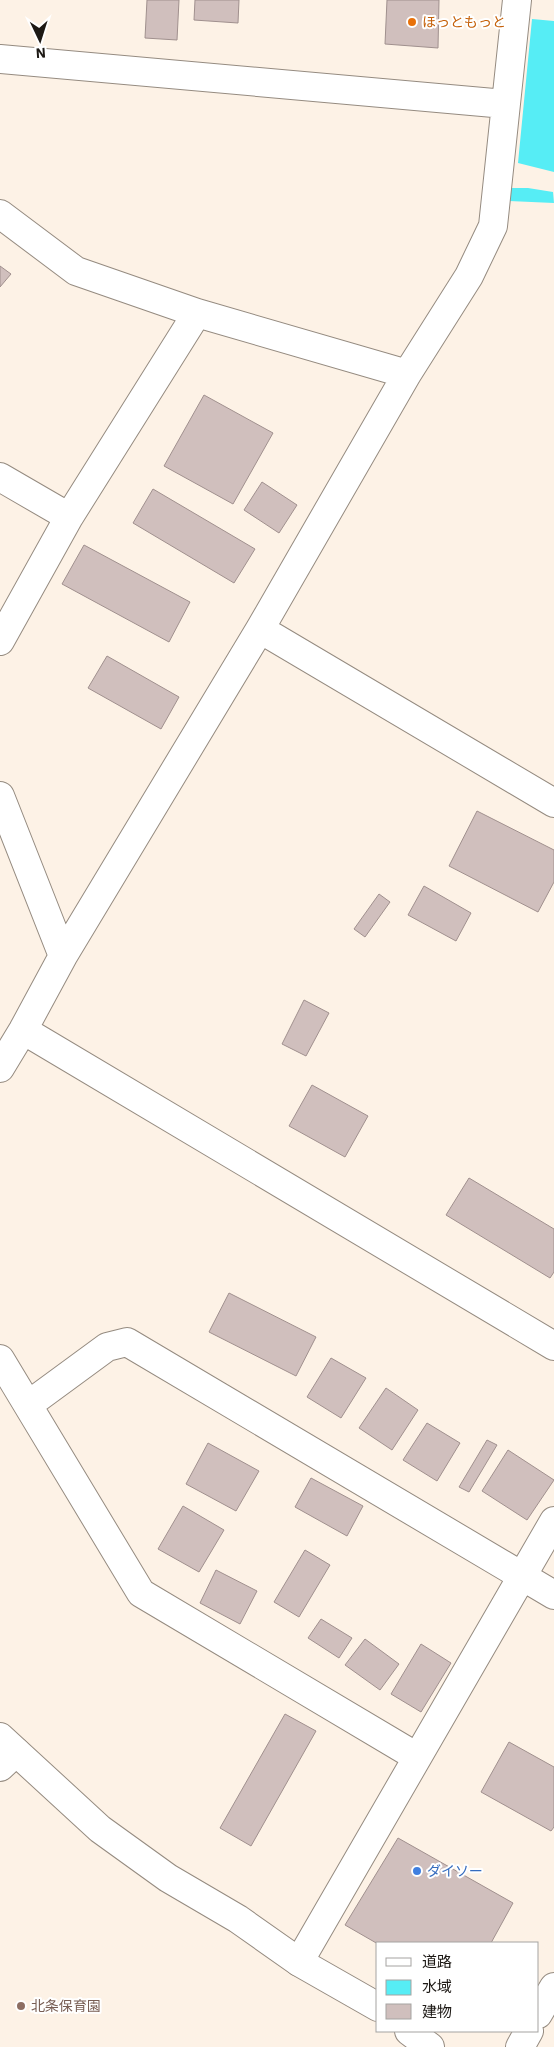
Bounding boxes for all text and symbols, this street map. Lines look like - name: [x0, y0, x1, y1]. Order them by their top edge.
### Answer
- place label: ほっともっと: [422, 13, 506, 31]
- north arrow: [15, 15, 65, 65]
- marker: ほっともっと: [406, 16, 418, 28]
- text: N: [35, 44, 47, 62]
- place label: ダイソー: [427, 1862, 483, 1880]
- marker: ダイソー: [411, 1865, 423, 1877]
- legend: [376, 1942, 539, 2032]
- text: 道路: [422, 1952, 452, 1971]
- text: 水域: [422, 1977, 452, 1996]
- place label: 北条保育園: [31, 1997, 101, 2015]
- marker: 北条保育園: [15, 2000, 27, 2012]
- text: 建物: [422, 2002, 452, 2021]

